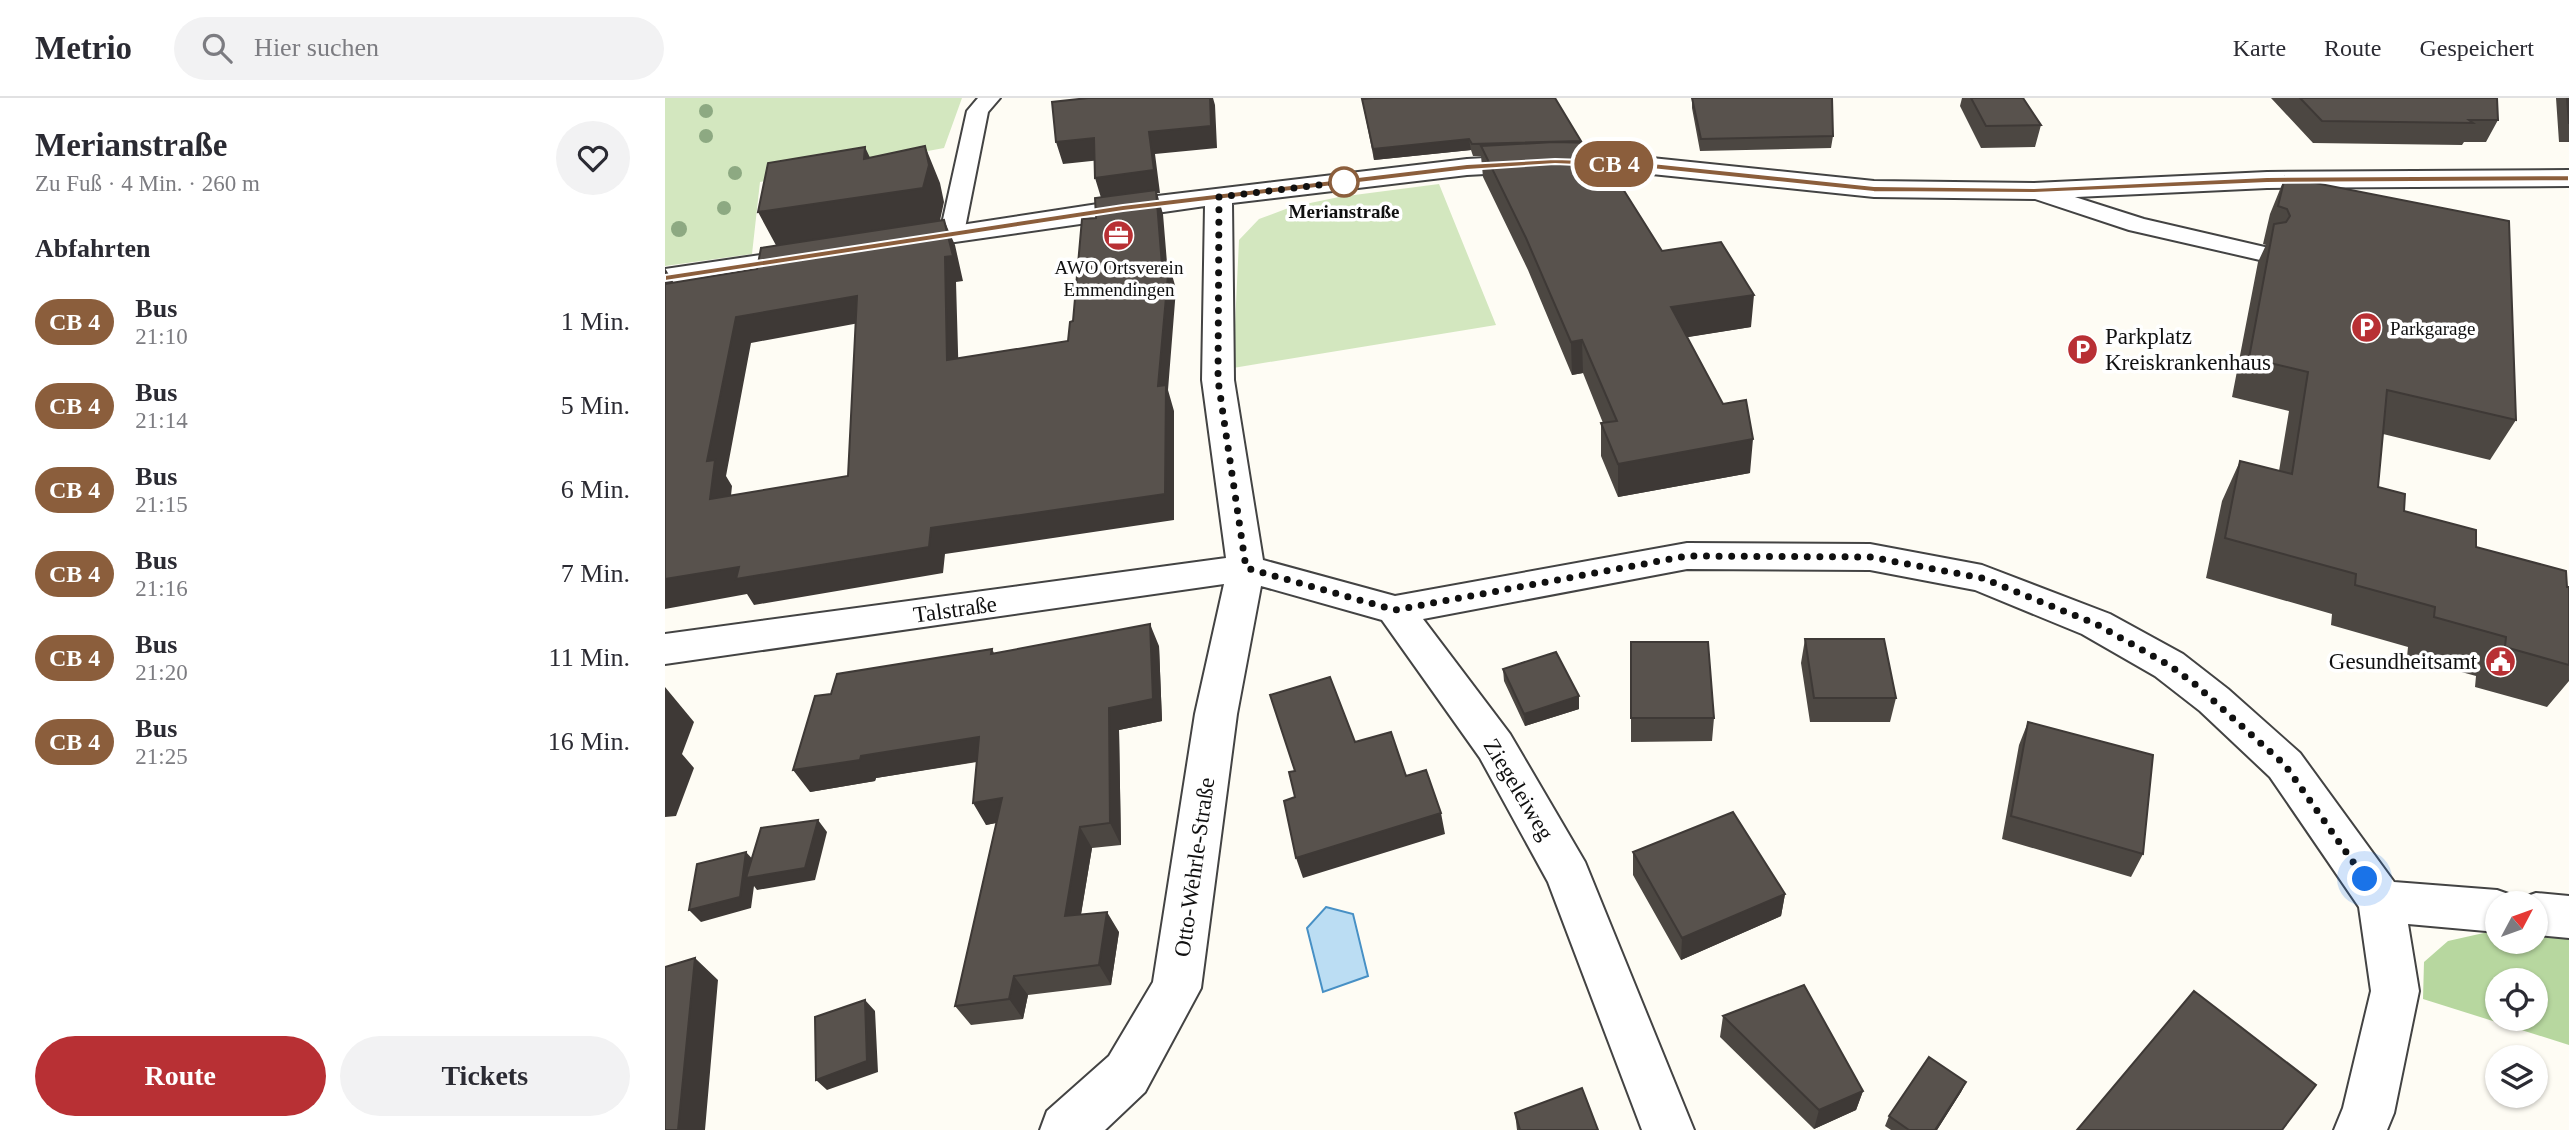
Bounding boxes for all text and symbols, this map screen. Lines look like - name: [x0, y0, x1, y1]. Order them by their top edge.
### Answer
- search box: [174, 17, 664, 80]
- icon: search: [198, 29, 236, 67]
- text: Metrio: [35, 30, 132, 66]
- text: Hier suchen: [254, 33, 379, 62]
- text: Karte: [2233, 35, 2286, 61]
- text: Route: [2324, 35, 2381, 61]
- text: Gespeichert: [2419, 35, 2534, 61]
- button: heart: [556, 121, 630, 195]
- text: Merianstraße: [35, 127, 227, 163]
- line badge: CB 4: [1565, 141, 1663, 187]
- text: CB 4: [1588, 151, 1640, 177]
- marker: Merianstraße: [1329, 167, 1359, 197]
- text: Zu Fuß · 4 Min. · 260 m: [35, 171, 260, 196]
- place label: Merianstraße: [1289, 201, 1399, 222]
- office icon: AWO Ortsverein Emmendingen: [1102, 219, 1136, 253]
- text: Abfahrten: [35, 234, 151, 263]
- place label: AWO Ortsverein Emmendingen: [1055, 257, 1184, 300]
- text: Bus: [135, 294, 177, 323]
- text: 1 Min.: [561, 307, 630, 336]
- text: CB 4: [49, 309, 100, 335]
- parking icon: Parkgarage: [2350, 311, 2384, 345]
- place label: Parkgarage: [2390, 318, 2475, 339]
- text: 21:10: [135, 324, 188, 349]
- place label: Parkplatz Kreiskrankenhaus: [2105, 324, 2271, 375]
- parking icon: Parkplatz Kreiskrankenhaus: [2065, 332, 2099, 366]
- text: Bus: [135, 378, 177, 407]
- text: 5 Min.: [561, 391, 630, 420]
- text: CB 4: [49, 393, 100, 419]
- text: 21:14: [135, 408, 188, 433]
- text: Bus: [135, 462, 177, 491]
- text: 6 Min.: [561, 475, 630, 504]
- text: CB 4: [49, 477, 100, 503]
- text: 21:15: [135, 492, 188, 517]
- text: Bus: [135, 546, 177, 575]
- text: 7 Min.: [561, 559, 630, 588]
- text: CB 4: [49, 561, 100, 587]
- text: 21:16: [135, 576, 188, 601]
- street label: Talstraße: [912, 591, 998, 628]
- text: Bus: [135, 630, 177, 659]
- text: 11 Min.: [549, 643, 630, 672]
- public building icon: Gesundheitsamt: [2483, 644, 2517, 678]
- text: CB 4: [49, 645, 100, 671]
- place label: Gesundheitsamt: [2329, 649, 2478, 674]
- text: 21:20: [135, 660, 188, 685]
- text: Bus: [135, 714, 177, 743]
- text: 16 Min.: [548, 727, 630, 756]
- text: CB 4: [49, 729, 100, 755]
- street label: Ziegeleiweg: [1479, 734, 1559, 845]
- text: 21:25: [135, 744, 188, 769]
- street label: Otto-Wehrle-Straße: [1170, 776, 1219, 958]
- your location: [2347, 861, 2382, 896]
- north arrow: [2485, 891, 2548, 954]
- map controls: [2485, 891, 2548, 1108]
- button: locate: [2485, 968, 2548, 1031]
- button: Route: [35, 1036, 326, 1116]
- button: Tickets: [340, 1036, 630, 1116]
- button: layers: [2485, 1045, 2548, 1108]

